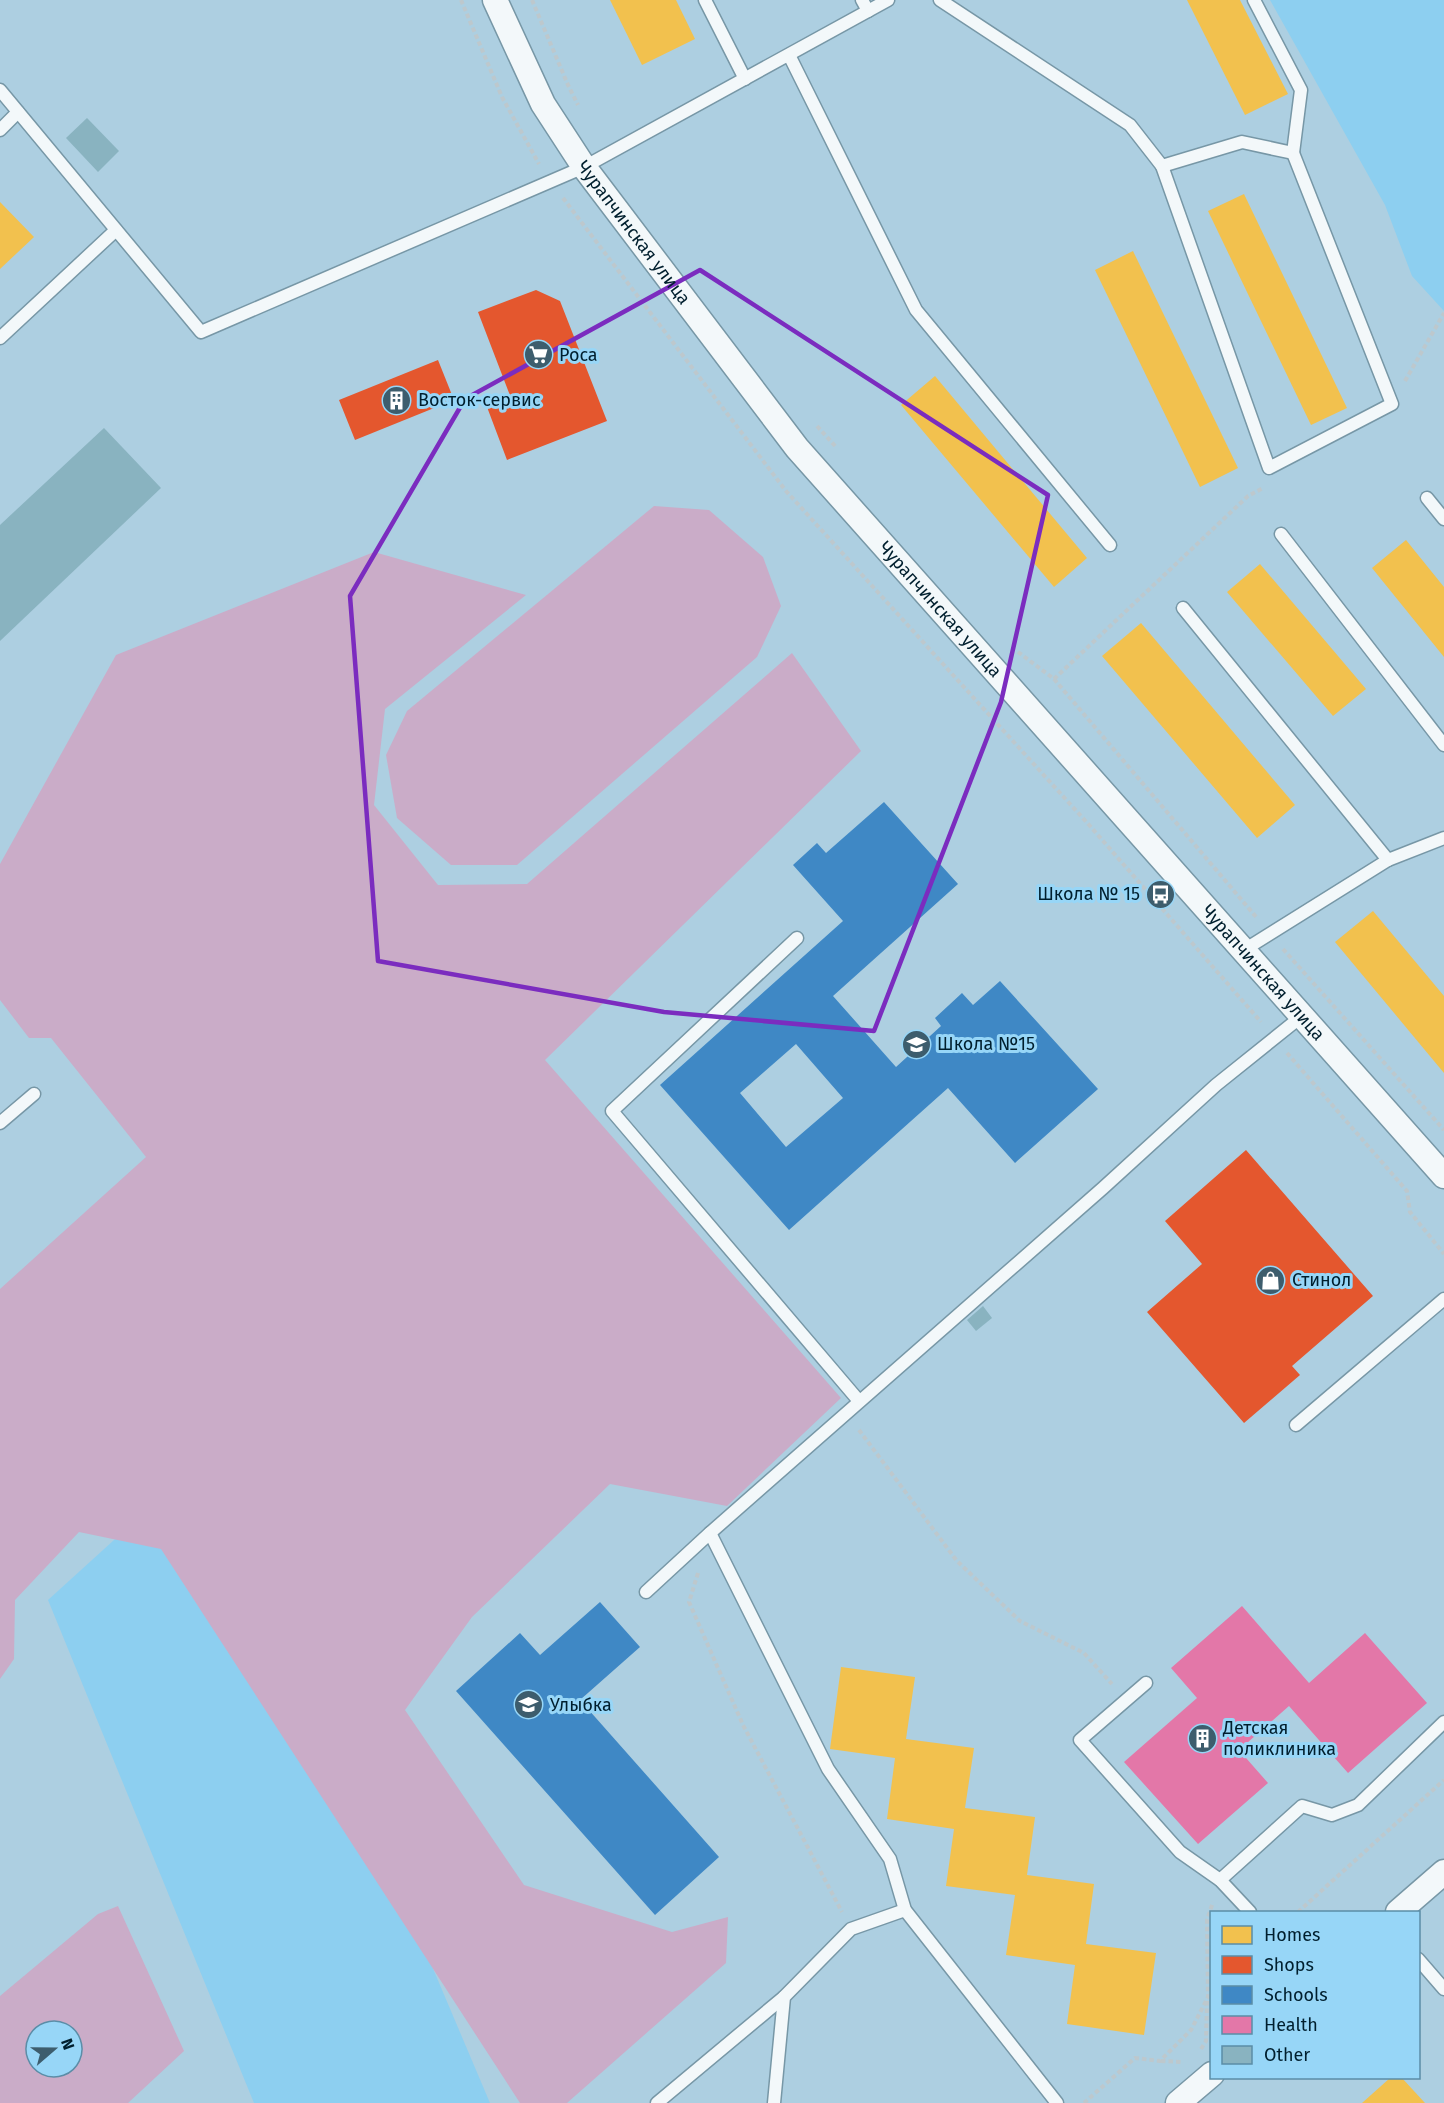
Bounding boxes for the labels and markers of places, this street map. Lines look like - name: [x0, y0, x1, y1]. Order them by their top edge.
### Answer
- supermarket icon: Роса: [522, 339, 554, 371]
- place label: Роса: [559, 344, 598, 366]
- building icon: Восток-сервис: [381, 384, 413, 416]
- place label: Восток-сервис: [418, 389, 541, 411]
- bus stop icon: Школа № 15: [1145, 878, 1177, 910]
- place label: Школа № 15: [1037, 883, 1140, 905]
- school or university icon: Школа №15: [900, 1028, 932, 1060]
- place label: Школа №15: [937, 1033, 1035, 1055]
- shop icon: Стинол: [1255, 1264, 1287, 1296]
- place label: Стинол: [1292, 1269, 1351, 1291]
- school or university icon: Улыбка: [513, 1689, 545, 1721]
- place label: Улыбка: [550, 1694, 612, 1716]
- place label: Детская поликлиника: [1222, 1717, 1336, 1760]
- building icon: Детская поликлиника: [1186, 1722, 1218, 1754]

